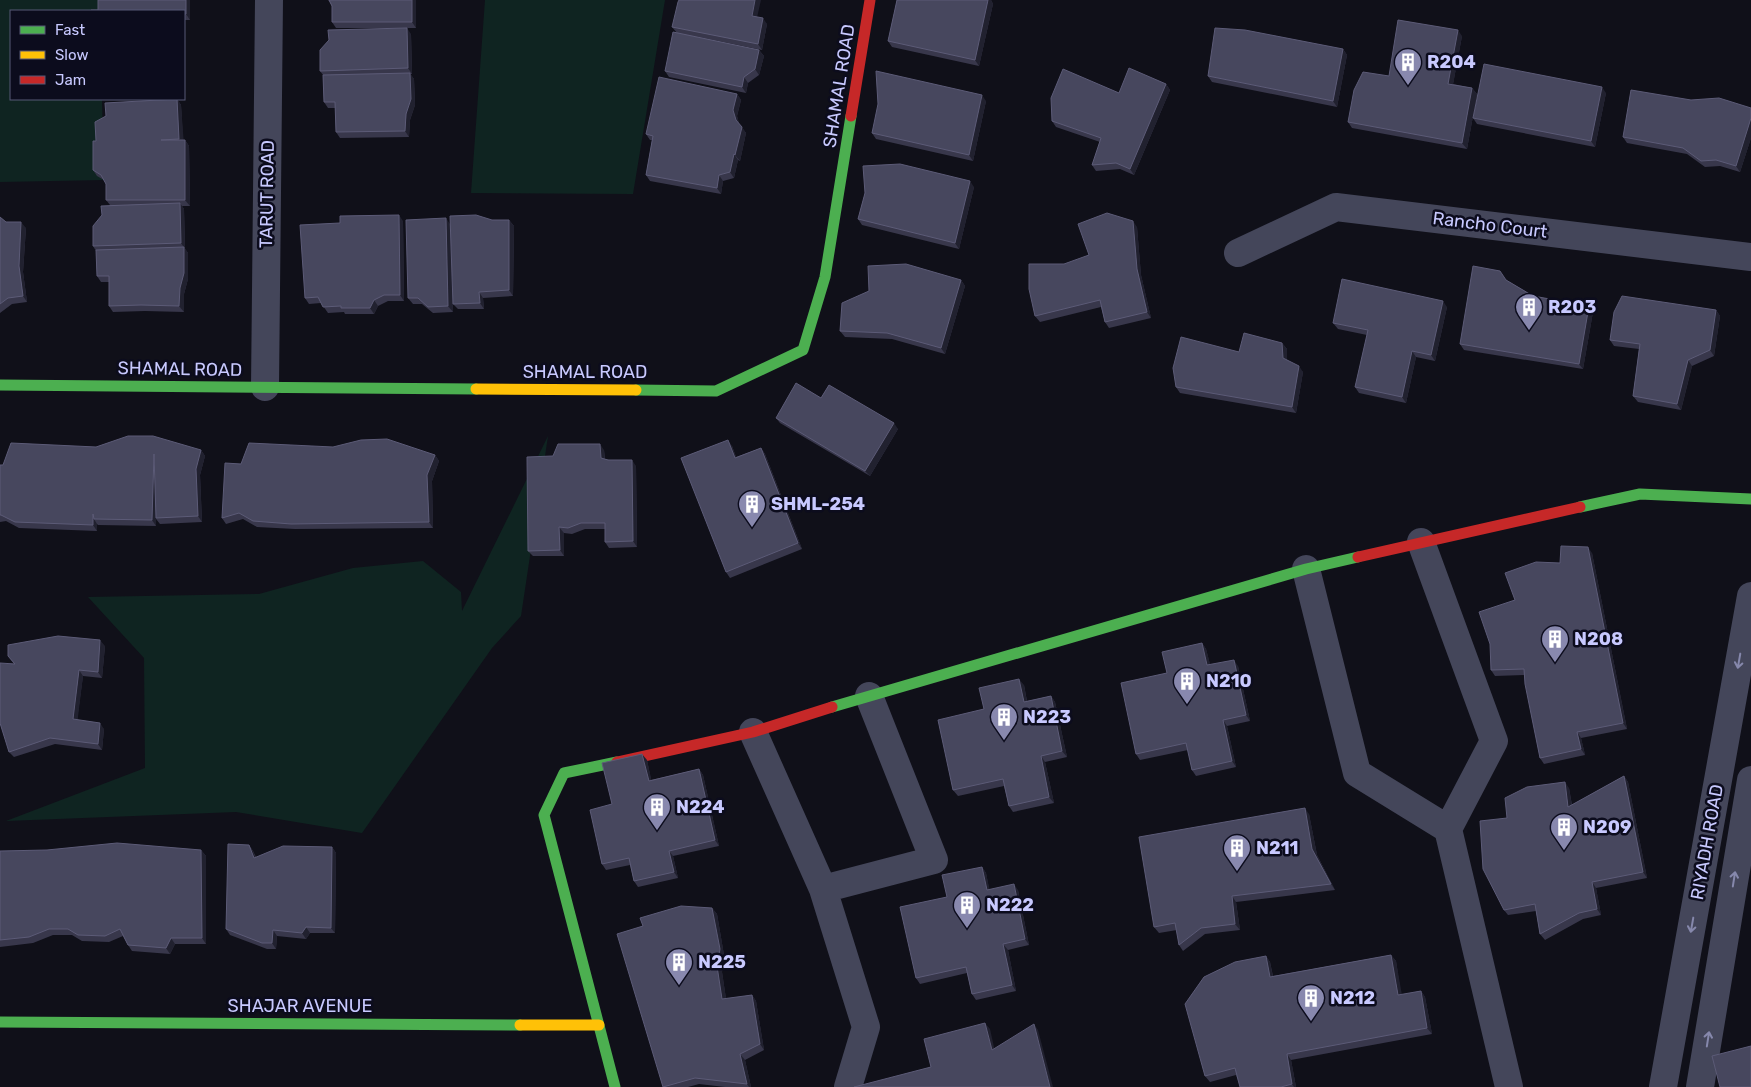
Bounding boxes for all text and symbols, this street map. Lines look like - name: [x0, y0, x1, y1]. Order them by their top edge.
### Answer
- legend: [10, 10, 185, 100]
- text: Fast: [55, 21, 85, 39]
- street label: SHAMAL ROAD: [818, 23, 860, 149]
- text: Slow: [55, 46, 88, 64]
- building icon: R204: [1393, 47, 1423, 86]
- place label: R204: [1427, 51, 1476, 73]
- text: Jam: [55, 71, 86, 89]
- street label: TARUT ROAD: [255, 140, 279, 248]
- street label: Rancho Court: [1431, 207, 1549, 243]
- building icon: R203: [1514, 292, 1544, 331]
- place label: R203: [1548, 296, 1596, 318]
- street label: SHAMAL ROAD: [117, 357, 243, 381]
- street label: SHAMAL ROAD: [523, 361, 647, 383]
- building icon: SHML-254: [737, 489, 767, 528]
- place label: SHML-254: [771, 493, 865, 515]
- building icon: N208: [1540, 624, 1570, 663]
- place label: N208: [1574, 628, 1623, 650]
- one-way arrow: [1734, 653, 1744, 669]
- building icon: N210: [1172, 666, 1202, 705]
- place label: N210: [1206, 670, 1252, 692]
- building icon: N223: [989, 702, 1019, 741]
- place label: N223: [1023, 706, 1071, 728]
- street label: RIYADH ROAD: [1686, 782, 1728, 902]
- building icon: N224: [642, 792, 672, 831]
- place label: N224: [676, 796, 725, 818]
- building icon: N209: [1549, 812, 1579, 851]
- place label: N209: [1583, 816, 1631, 838]
- building icon: N211: [1222, 833, 1252, 872]
- place label: N211: [1256, 837, 1299, 859]
- one-way arrow: [1730, 871, 1740, 887]
- building icon: N222: [952, 890, 982, 929]
- place label: N222: [986, 894, 1034, 916]
- one-way arrow: [1687, 916, 1697, 932]
- building icon: N225: [664, 947, 694, 986]
- place label: N225: [698, 951, 746, 973]
- building icon: N212: [1296, 983, 1326, 1022]
- place label: N212: [1330, 987, 1375, 1009]
- street label: SHAJAR AVENUE: [228, 995, 372, 1017]
- one-way arrow: [1703, 1031, 1713, 1047]

